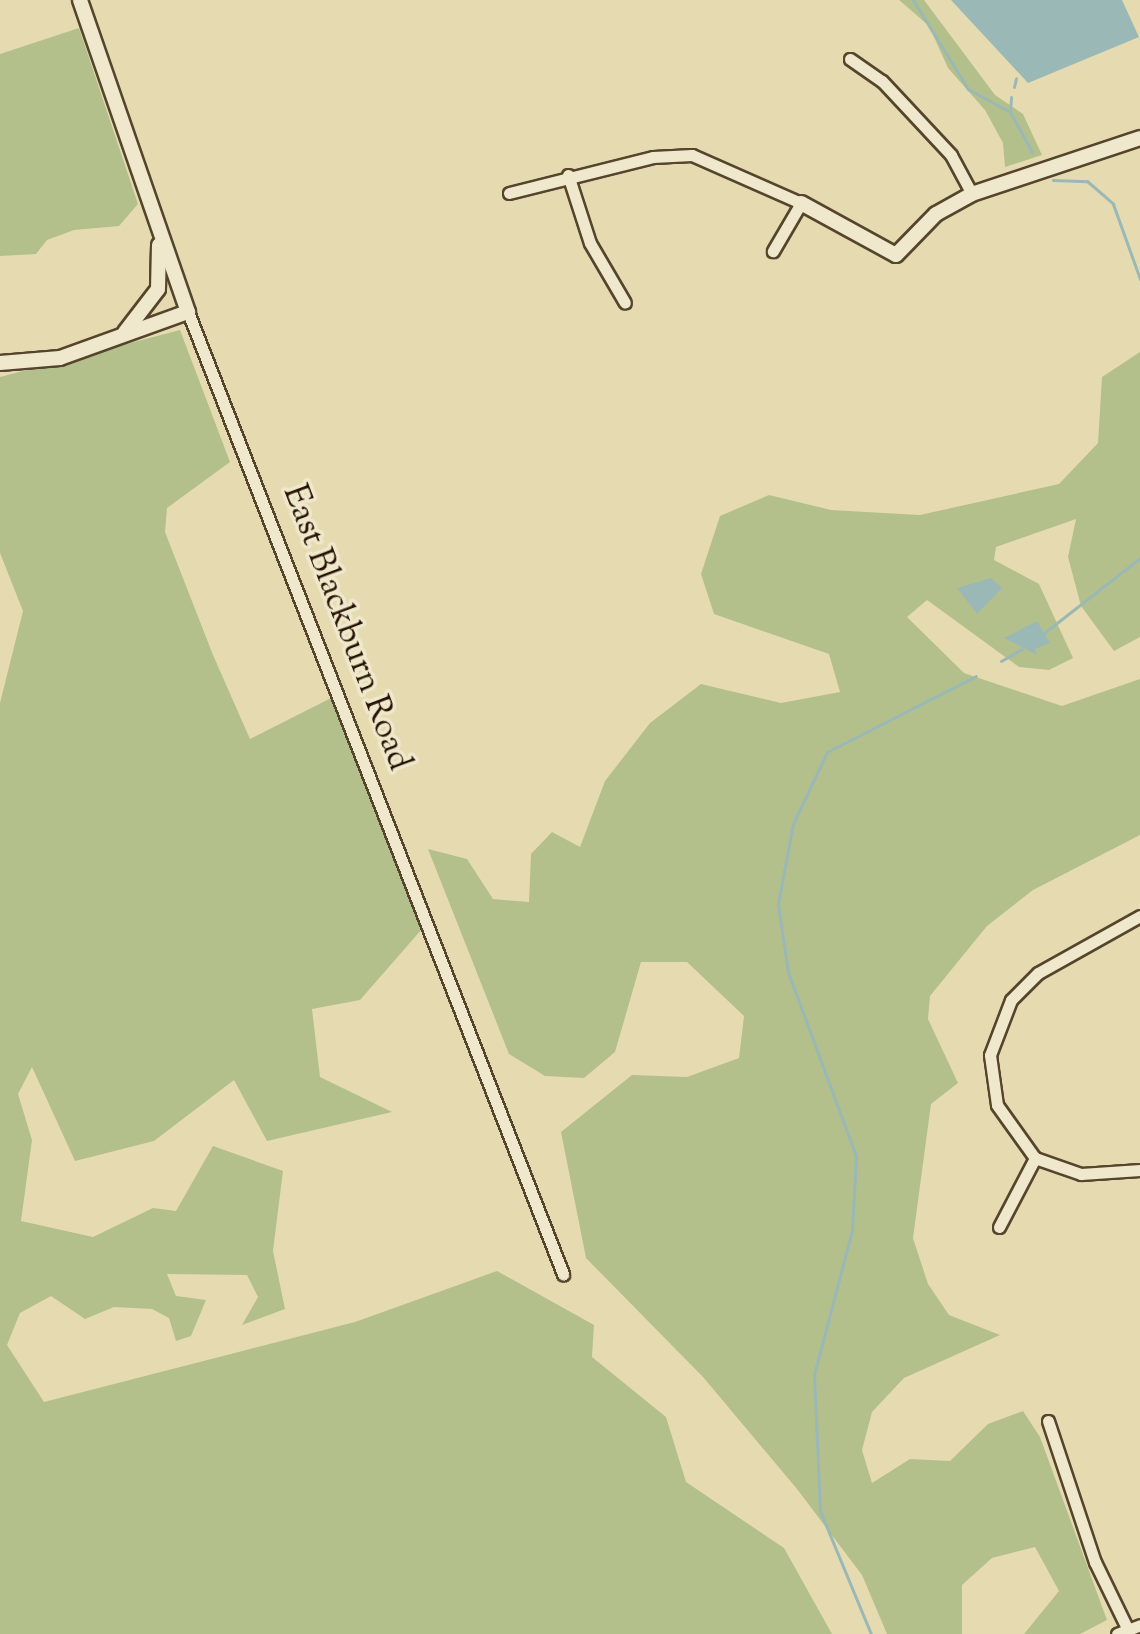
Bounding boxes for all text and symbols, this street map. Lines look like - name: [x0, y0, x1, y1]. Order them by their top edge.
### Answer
- street label: East Blackburn Road: [273, 480, 419, 776]

